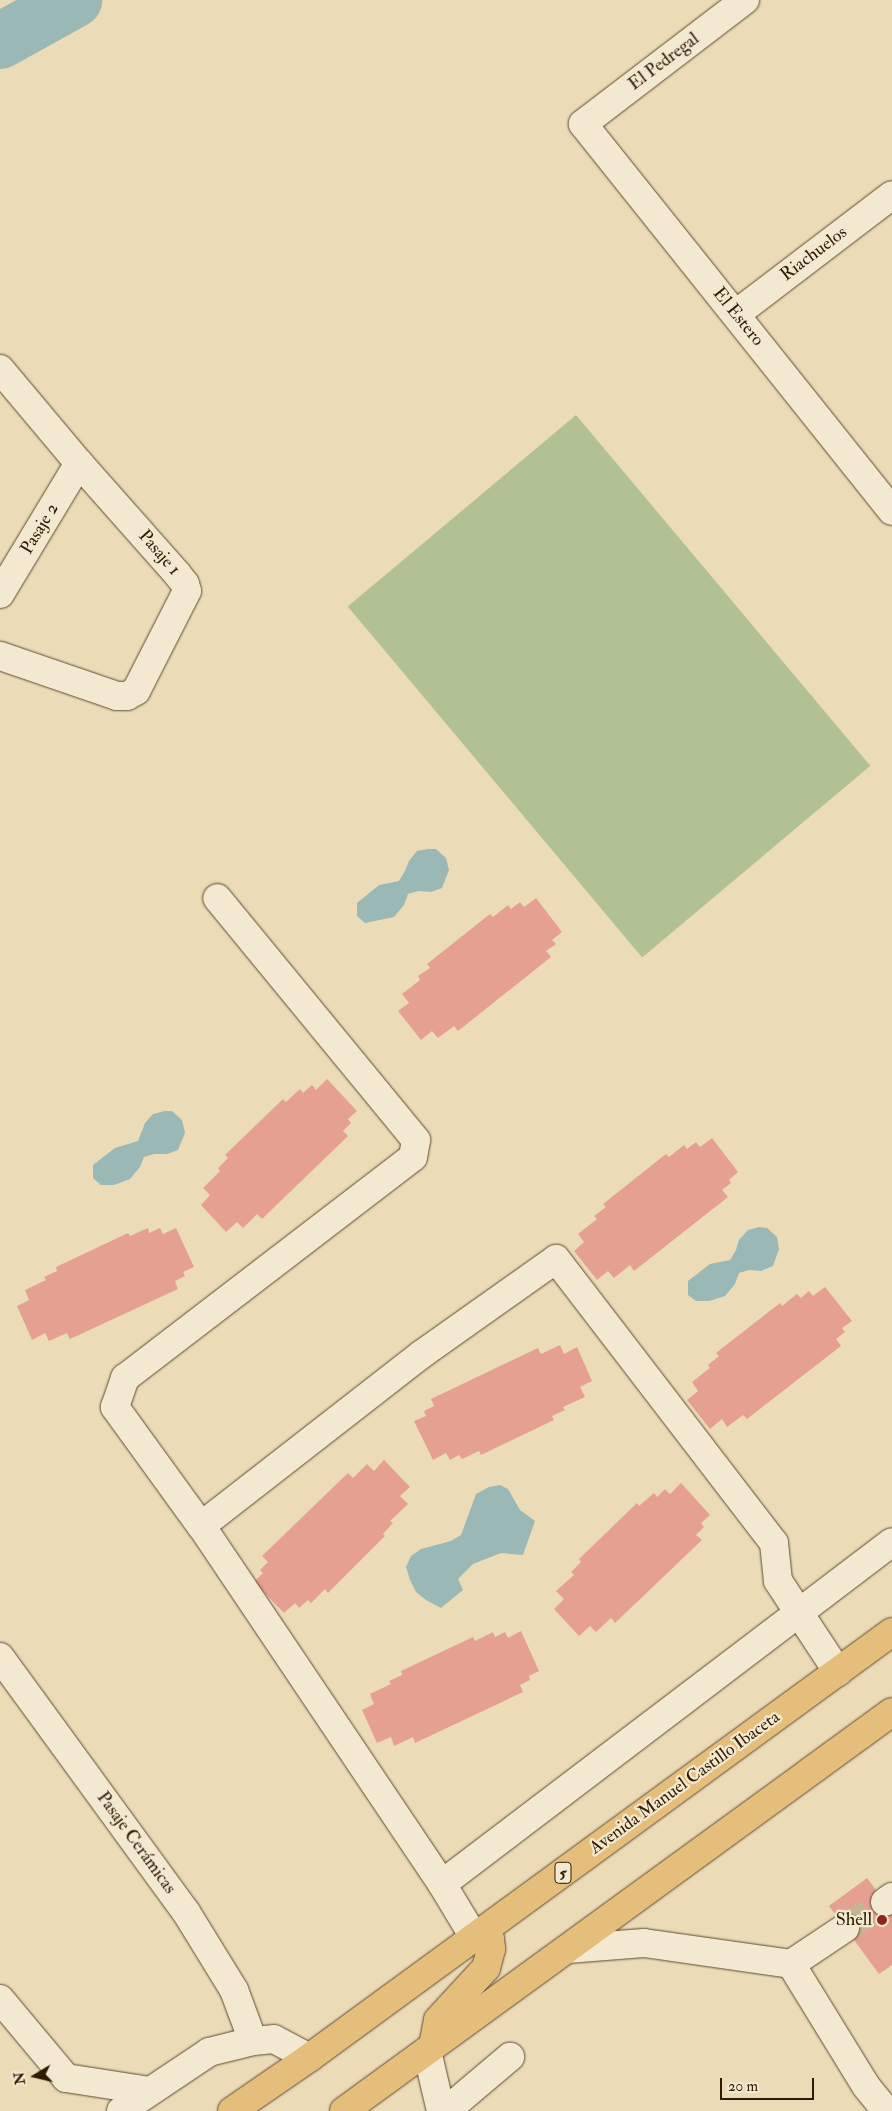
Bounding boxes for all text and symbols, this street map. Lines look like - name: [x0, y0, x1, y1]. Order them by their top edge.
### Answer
- street label: El Pedregal: [624, 28, 704, 96]
- street label: Riachuelos: [776, 222, 852, 286]
- street label: El Estero: [708, 283, 768, 351]
- street label: Pasaje 2: [16, 500, 64, 558]
- street label: Pasaje 1: [133, 526, 185, 580]
- street label: Avenida Manuel Castillo Ibaceta: [586, 1707, 784, 1859]
- street label: Pasaje Cerámicas: [92, 1788, 180, 1898]
- road number: 5: [554, 1860, 572, 1886]
- place label: Shell: [836, 1909, 872, 1931]
- marker: Shell: [876, 1914, 888, 1926]
- north arrow: [10, 2051, 60, 2101]
- scale bar: [722, 2068, 816, 2100]
- text: N: [10, 2071, 29, 2086]
- text: 20 m: [728, 2077, 758, 2096]

